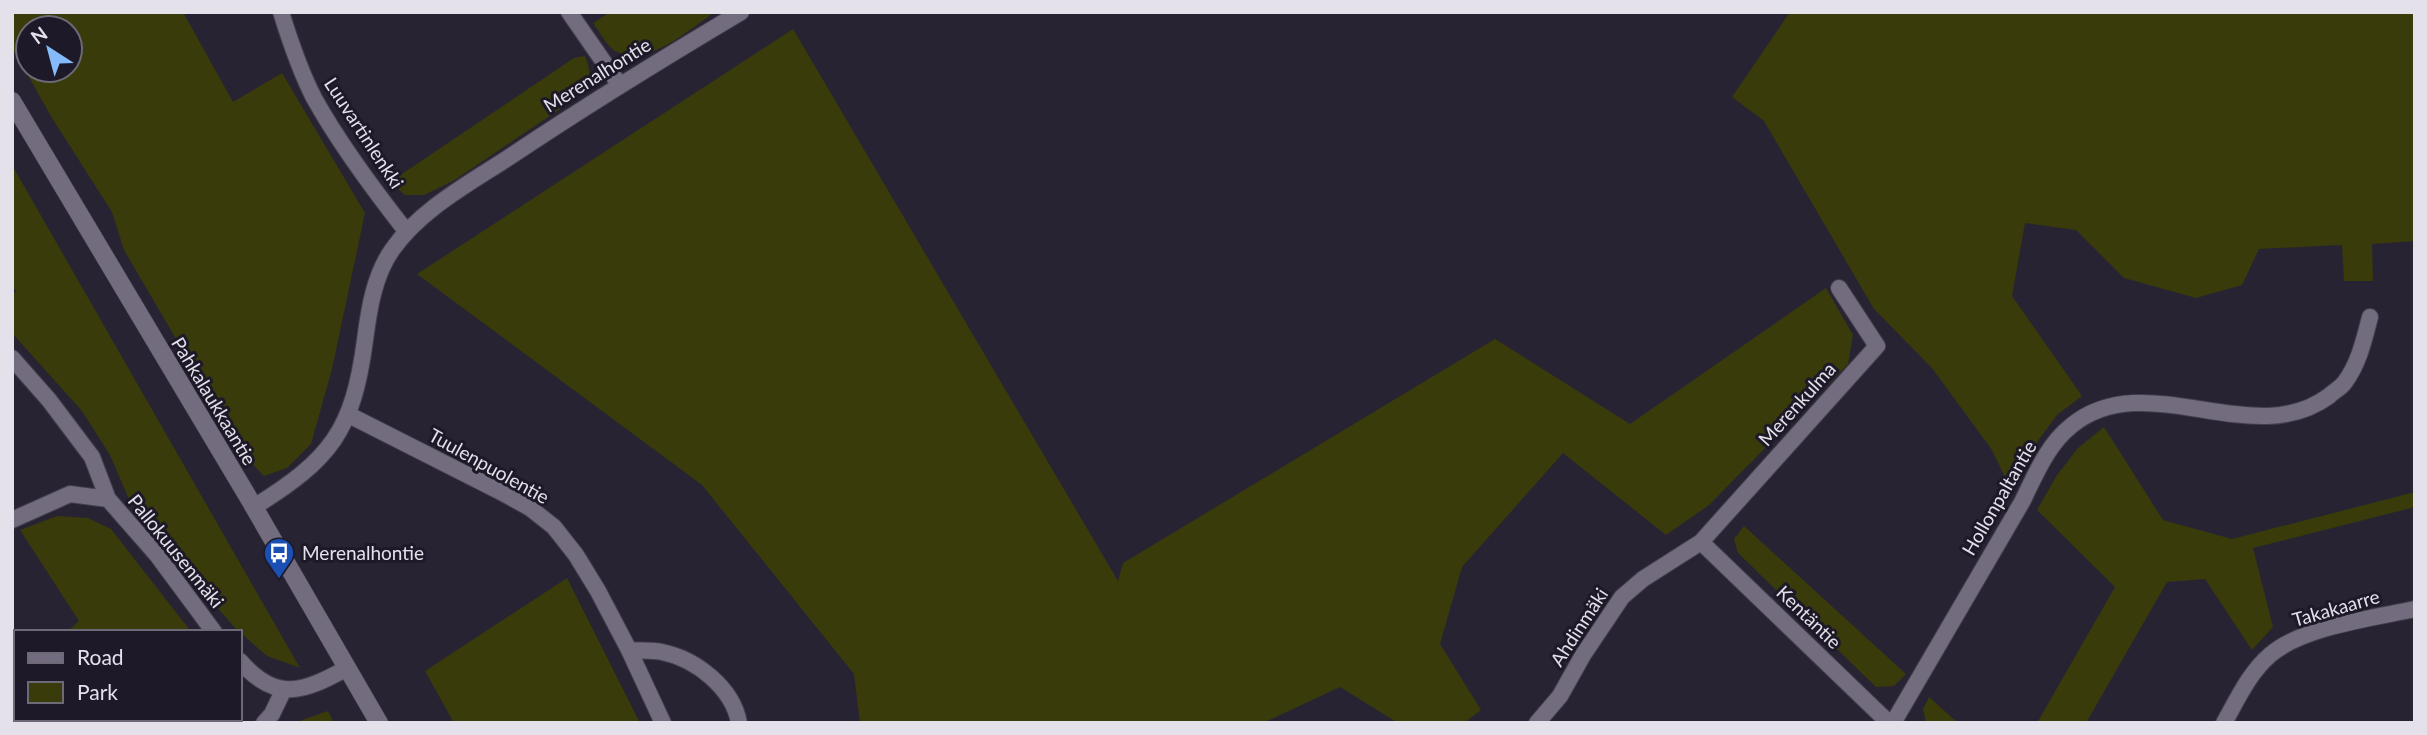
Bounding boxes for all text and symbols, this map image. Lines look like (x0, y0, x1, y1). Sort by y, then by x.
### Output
north arrow (14, 14, 84, 84)
text: N (26, 21, 51, 48)
street label: Merenalhontie (539, 32, 655, 117)
street label: Luuvartinlenkki (320, 73, 409, 193)
street label: Pahkalaukkaantie (167, 333, 262, 469)
street label: Merenkulma (1753, 357, 1840, 450)
street label: Tuulenpuolentie (425, 423, 554, 508)
street label: Hollonpaltantie (1957, 436, 2041, 559)
street label: Pallokuusenmäki (124, 489, 229, 612)
bus stop icon: Merenalhontie (262, 536, 296, 580)
place label: Merenalhontie (302, 541, 424, 564)
street label: Kentäntie (1772, 580, 1846, 653)
street label: Ahdinmäki (1545, 583, 1612, 670)
street label: Takakaarre (2290, 584, 2382, 631)
legend (14, 630, 242, 721)
text: Road (77, 644, 124, 669)
text: Park (77, 679, 118, 704)

